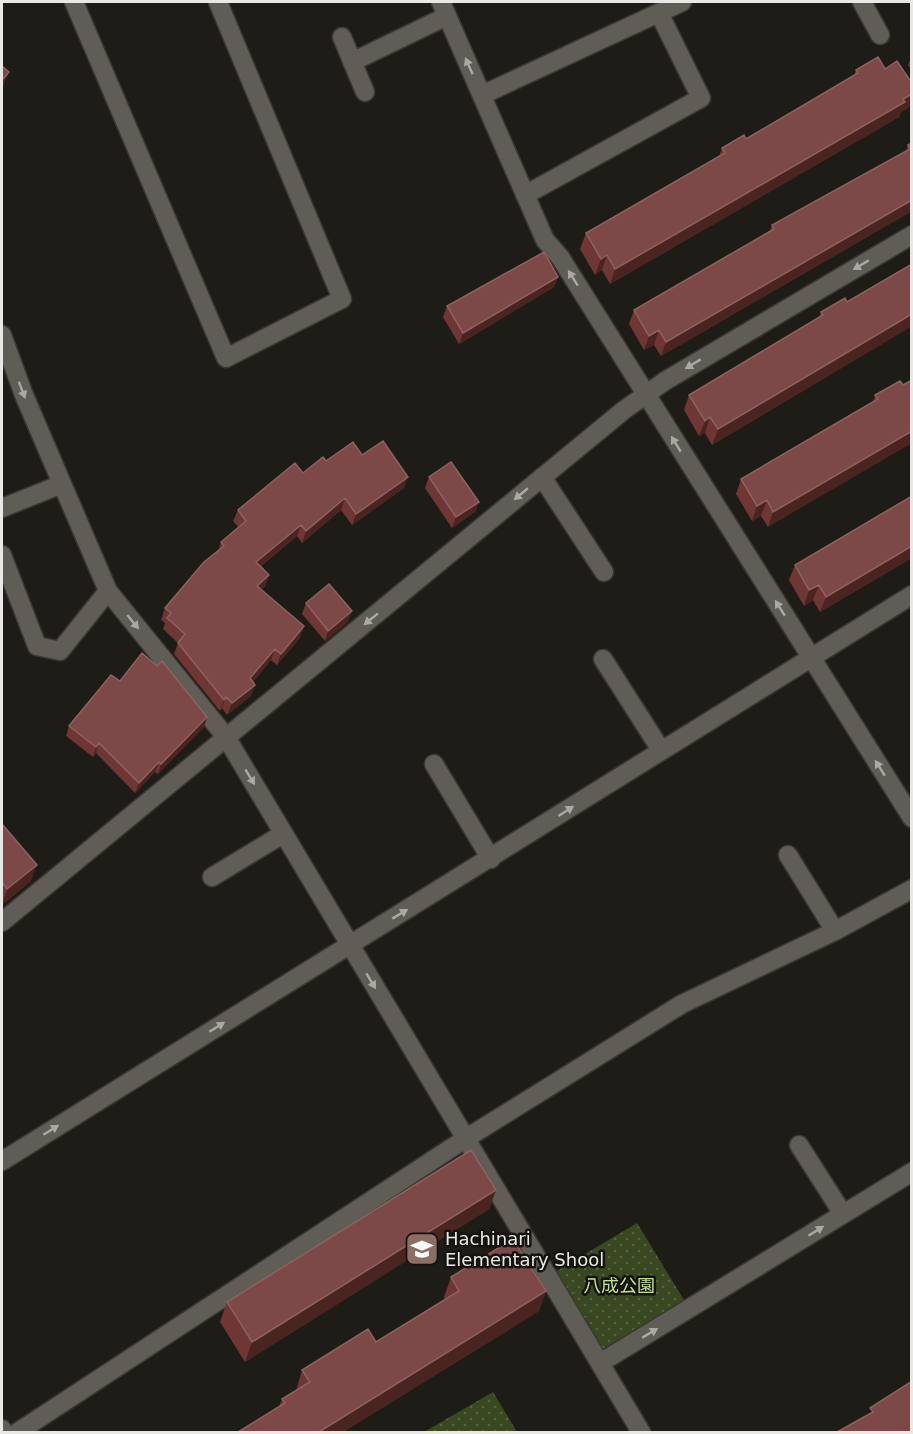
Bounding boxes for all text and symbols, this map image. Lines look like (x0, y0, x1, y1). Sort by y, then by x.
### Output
one-way arrow (464, 57, 473, 75)
one-way arrow (853, 259, 869, 270)
one-way arrow (567, 270, 578, 286)
one-way arrow (685, 359, 701, 370)
one-way arrow (18, 381, 28, 399)
one-way arrow (670, 435, 681, 452)
one-way arrow (514, 487, 529, 500)
one-way arrow (774, 600, 785, 616)
one-way arrow (364, 612, 379, 625)
one-way arrow (127, 614, 139, 629)
one-way arrow (875, 760, 886, 776)
one-way arrow (245, 769, 255, 786)
one-way arrow (558, 806, 574, 817)
one-way arrow (392, 908, 408, 919)
one-way arrow (366, 973, 376, 990)
one-way arrow (209, 1022, 225, 1033)
one-way arrow (43, 1125, 59, 1136)
one-way arrow (808, 1225, 824, 1236)
place label: Hachinari Elementary Shool (445, 1228, 604, 1270)
school or university icon: Hachinari Elementary Shool (404, 1231, 440, 1267)
park label: 八成公園 (583, 1275, 655, 1296)
one-way arrow (642, 1327, 658, 1338)

